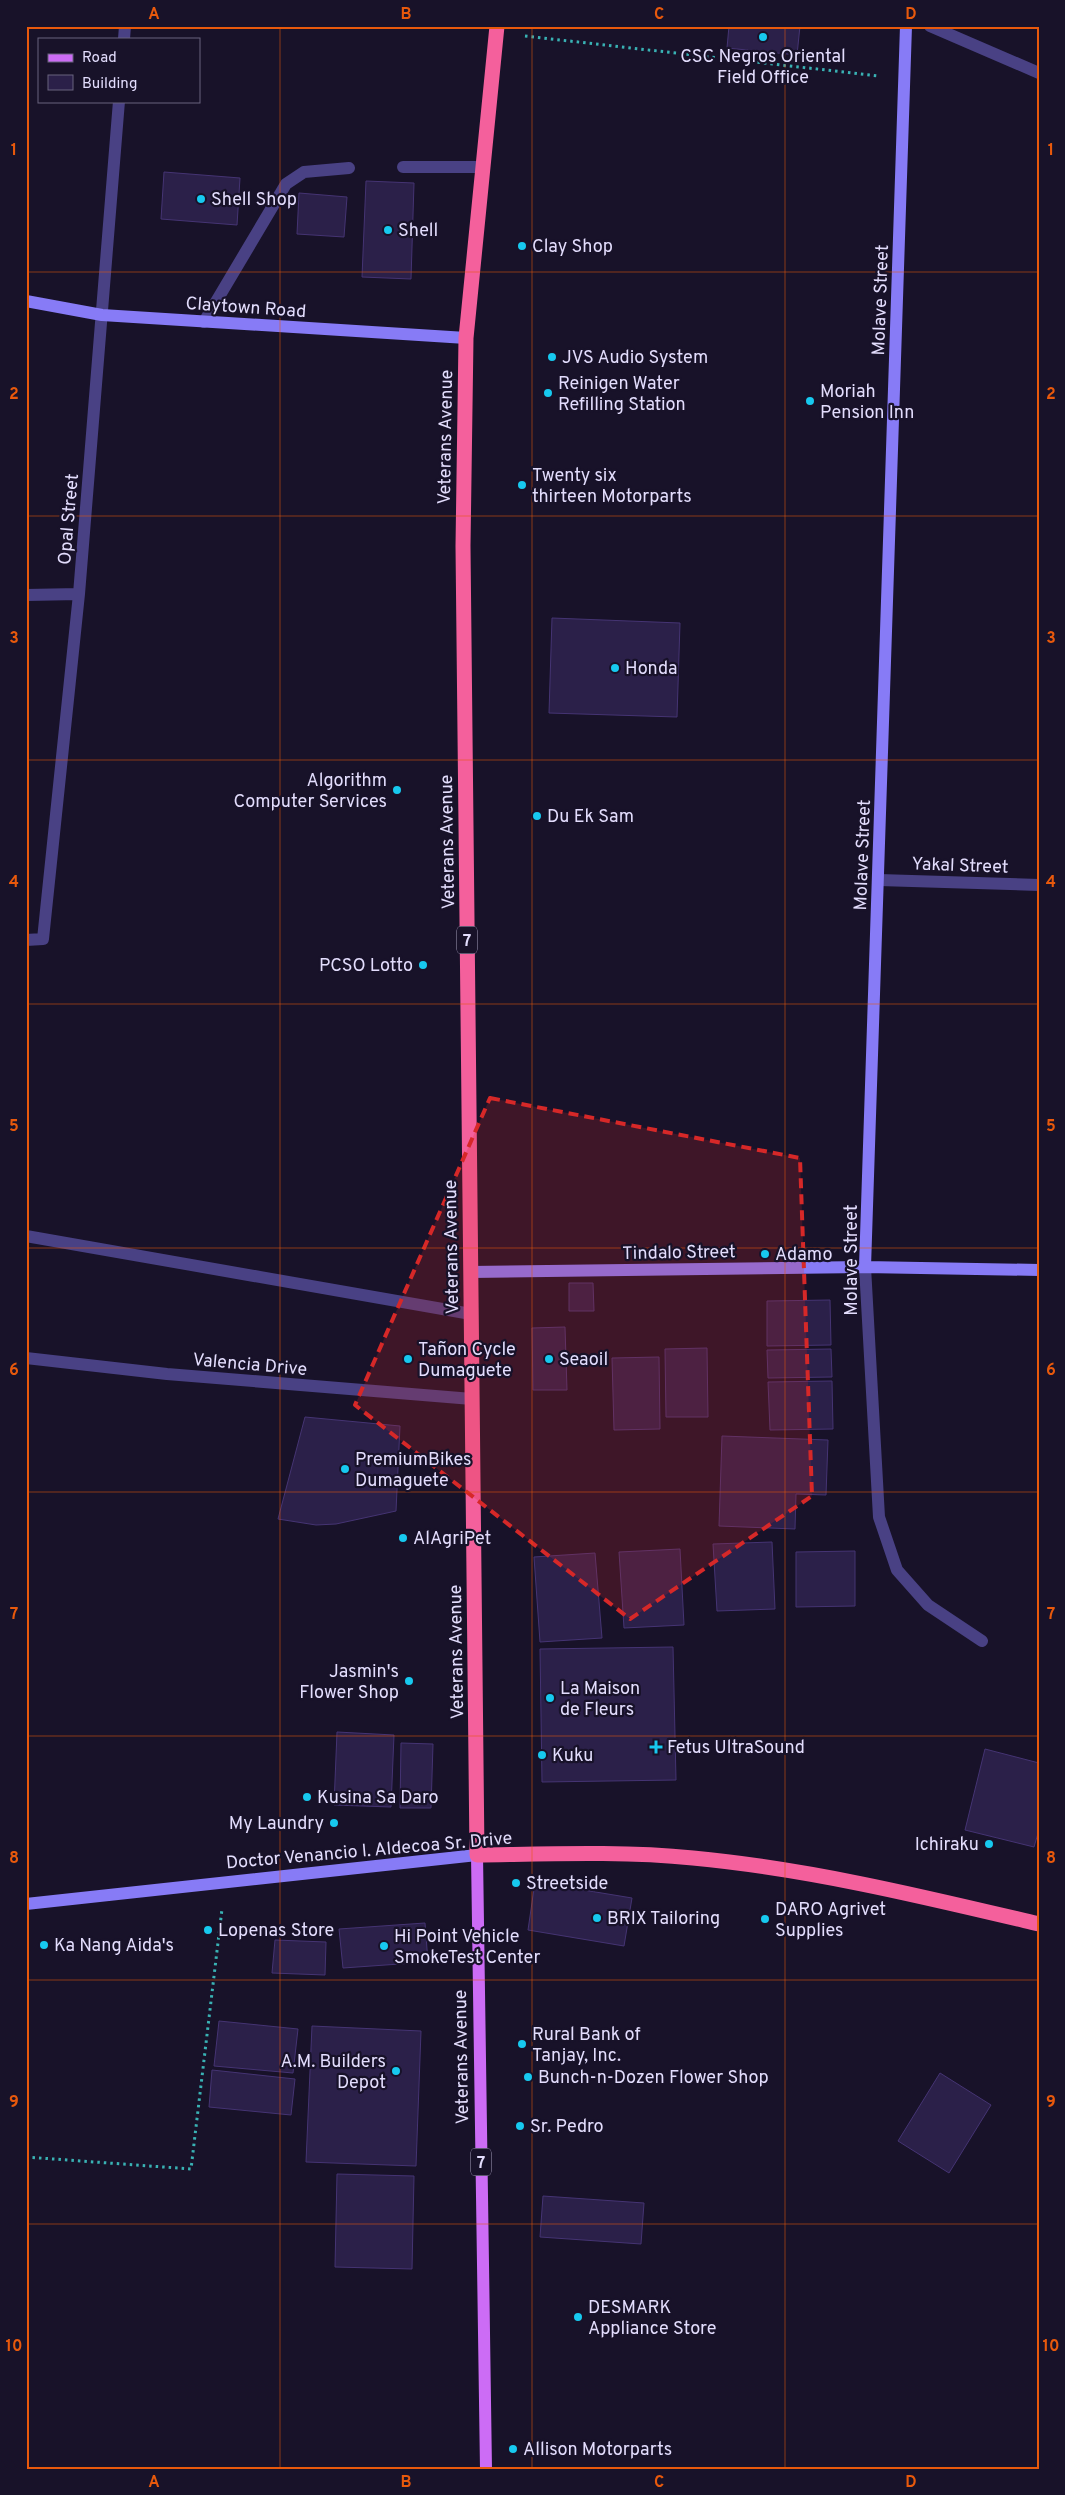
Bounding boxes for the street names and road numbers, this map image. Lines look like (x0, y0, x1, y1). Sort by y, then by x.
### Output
street label: Molave Street (868, 244, 895, 356)
street label: Claytown Road (185, 293, 307, 324)
street label: Veterans Avenue (434, 370, 459, 505)
street label: Opal Street (54, 472, 85, 566)
street label: Veterans Avenue (436, 774, 461, 909)
street label: Molave Street (850, 799, 877, 911)
street label: Yakal Street (911, 853, 1009, 880)
road number: 7 (457, 926, 477, 954)
street label: Veterans Avenue (440, 1179, 465, 1314)
street label: Molave Street (841, 1204, 864, 1316)
street label: Tindalo Street (622, 1241, 736, 1266)
street label: Valencia Drive (192, 1349, 308, 1382)
street label: Veterans Avenue (445, 1584, 470, 1719)
street label: Doctor Venancio I. Aldecoa Sr. Drive (225, 1828, 513, 1875)
street label: Veterans Avenue (450, 1989, 475, 2124)
road number: 7 (471, 2148, 491, 2176)

